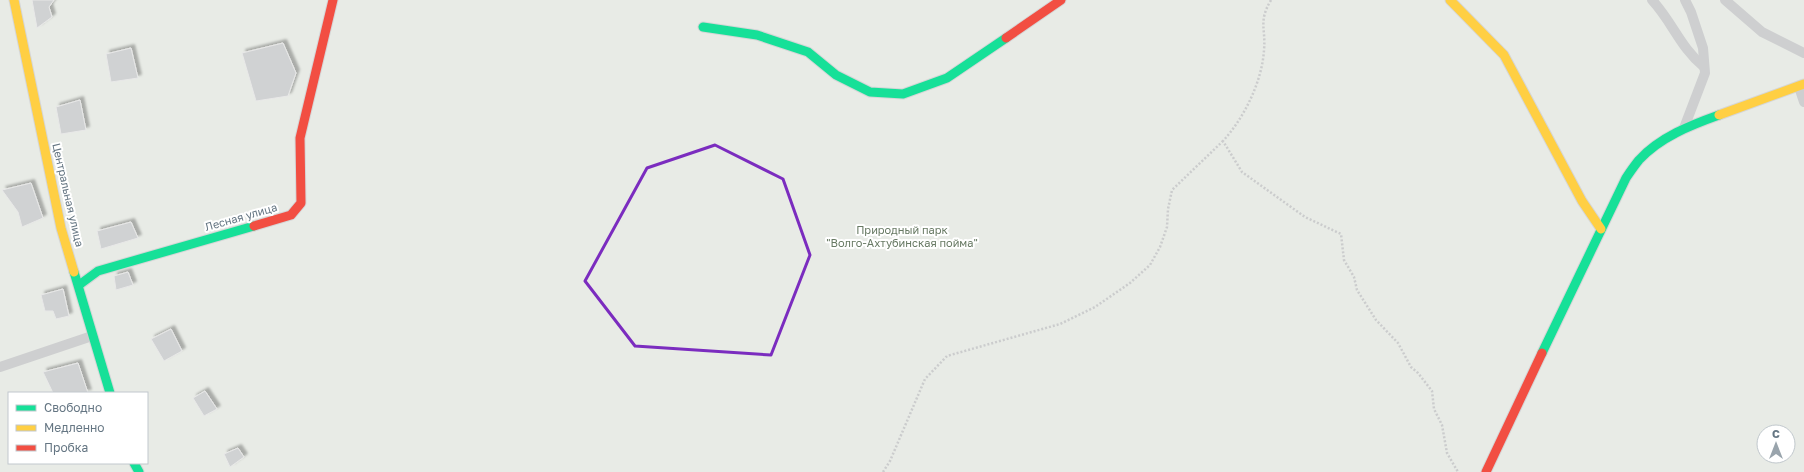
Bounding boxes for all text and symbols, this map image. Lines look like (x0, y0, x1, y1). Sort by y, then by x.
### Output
street label: Центральная улица (50, 142, 87, 248)
street label: Лесная улица (203, 200, 278, 233)
park label: Природный парк "Волго-Ахтубинская пойма" (826, 223, 978, 249)
legend (8, 392, 148, 464)
text: Свободно (44, 400, 102, 415)
text: Медленно (44, 420, 104, 435)
north arrow (1756, 424, 1796, 464)
text: С (1772, 427, 1780, 440)
text: Пробка (44, 440, 88, 455)

